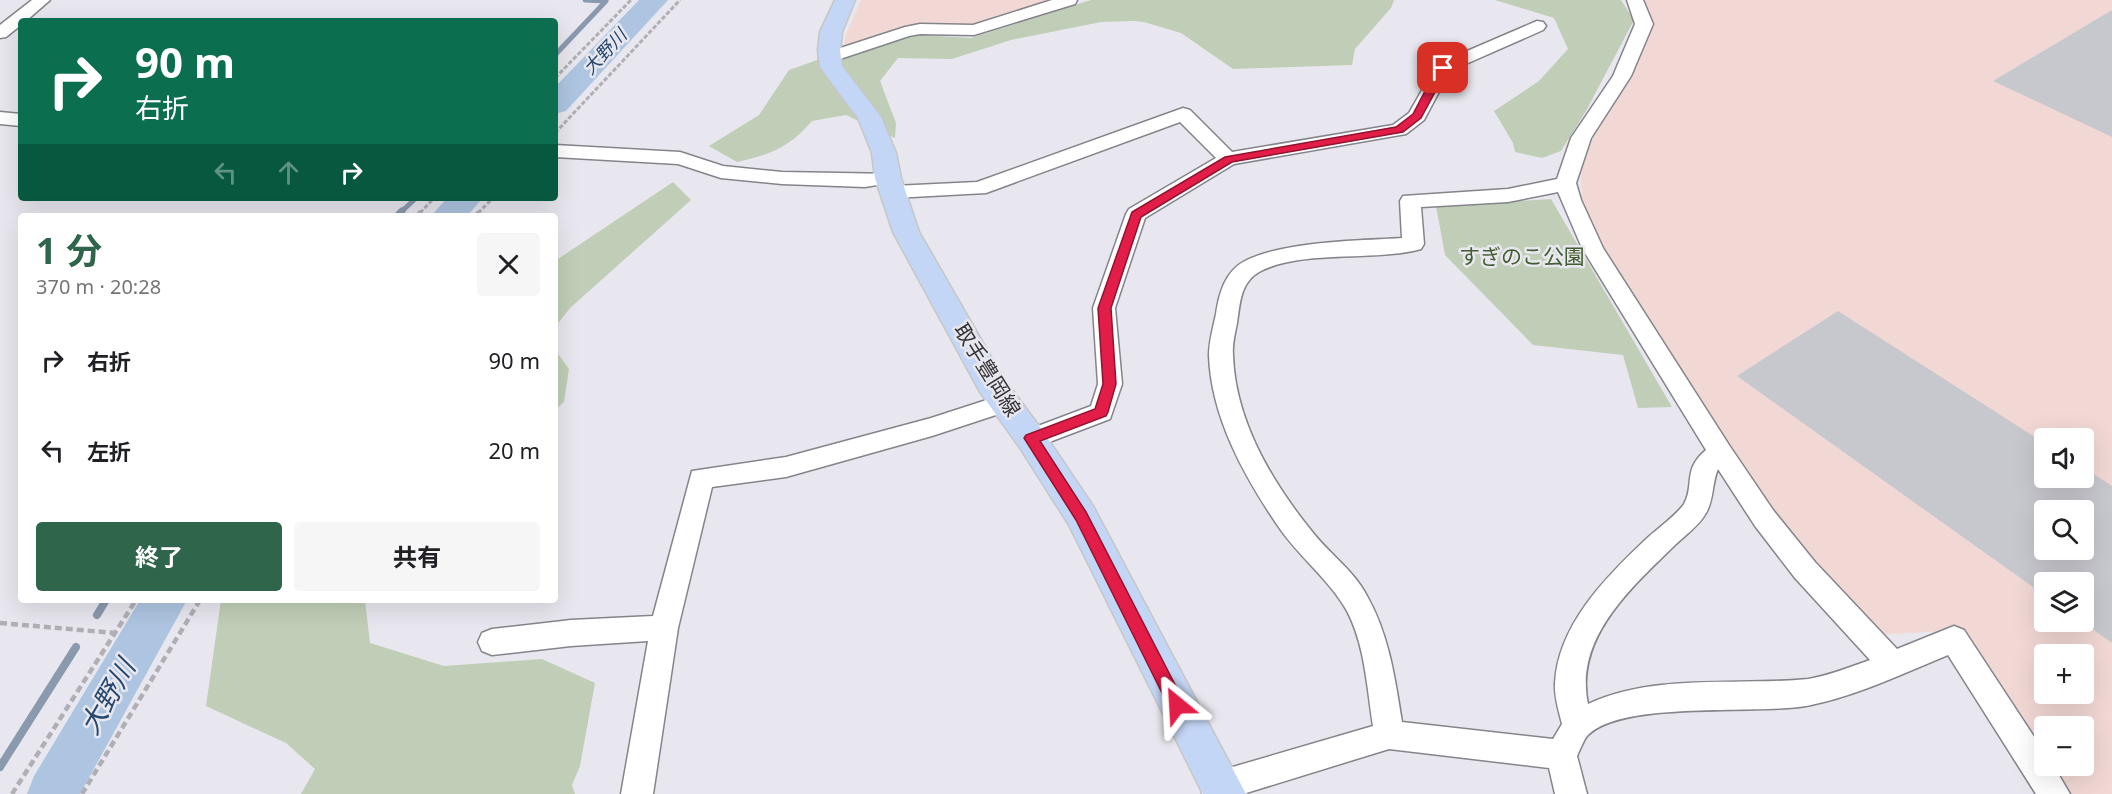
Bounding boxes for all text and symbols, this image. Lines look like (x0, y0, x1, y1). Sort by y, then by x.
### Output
water label: 大野川 (577, 22, 633, 79)
text: 90 m (135, 33, 235, 90)
icon: right (36, 42, 114, 120)
pin (1417, 42, 1468, 93)
icon: arrive (1426, 51, 1459, 84)
text: 右折 (135, 89, 189, 126)
icon: left (209, 156, 242, 189)
icon: ahead (272, 156, 305, 189)
icon: right (335, 156, 368, 189)
text: 1 分 (36, 226, 102, 275)
button: close (477, 233, 540, 296)
park label: すぎのこ公園 (1459, 242, 1585, 270)
text: 370 m · 20:28 (36, 273, 161, 300)
street label: 取手豊岡線 (948, 318, 1028, 421)
icon: right (36, 344, 69, 377)
text: 90 m (489, 345, 540, 375)
text: 右折 (87, 346, 131, 376)
map controls (2034, 428, 2094, 776)
button: sound (2034, 428, 2094, 488)
icon: left (36, 434, 69, 467)
text: 20 m (489, 435, 540, 465)
text: 左折 (87, 436, 131, 466)
button: search (2034, 500, 2094, 560)
button: 終了 (36, 522, 282, 591)
button: 共有 (294, 522, 540, 591)
button: layers (2034, 572, 2094, 632)
button: + (2034, 644, 2094, 704)
water label: 大野川 (70, 649, 144, 741)
position arrow (1145, 673, 1209, 737)
button: − (2034, 716, 2094, 776)

